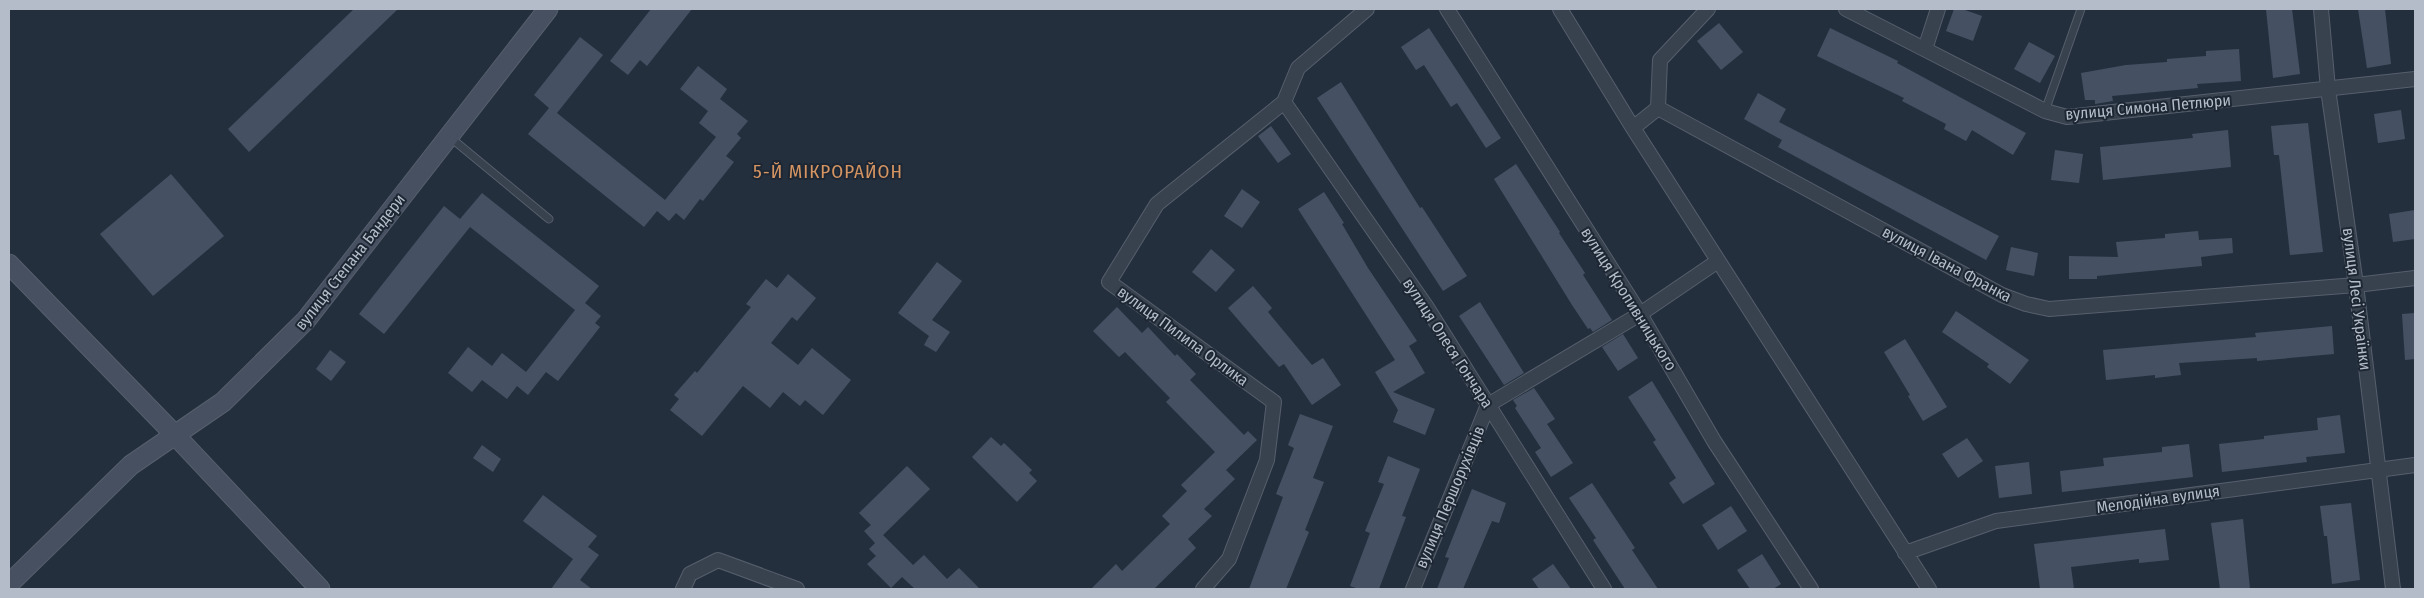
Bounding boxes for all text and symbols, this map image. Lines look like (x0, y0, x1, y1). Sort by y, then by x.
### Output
street label: вулиця Симона Петлюри (2064, 90, 2232, 124)
district label: 5-Й МІКРОРАЙОН (753, 160, 903, 183)
street label: вулиця Степана Бандери (291, 190, 409, 334)
street label: вулиця Івана Франка (1879, 222, 2015, 306)
street label: вулиця Кропивницького (1577, 224, 1681, 374)
street label: вулиця Лесі Українки (2339, 227, 2375, 371)
street label: вулиця Олеся Гончара (1399, 275, 1497, 412)
street label: вулиця Пилипа Орлика (1114, 282, 1252, 390)
street label: вулиця Першорухівців (1411, 423, 1489, 571)
street label: Мелодійна вулиця (2095, 481, 2221, 517)

